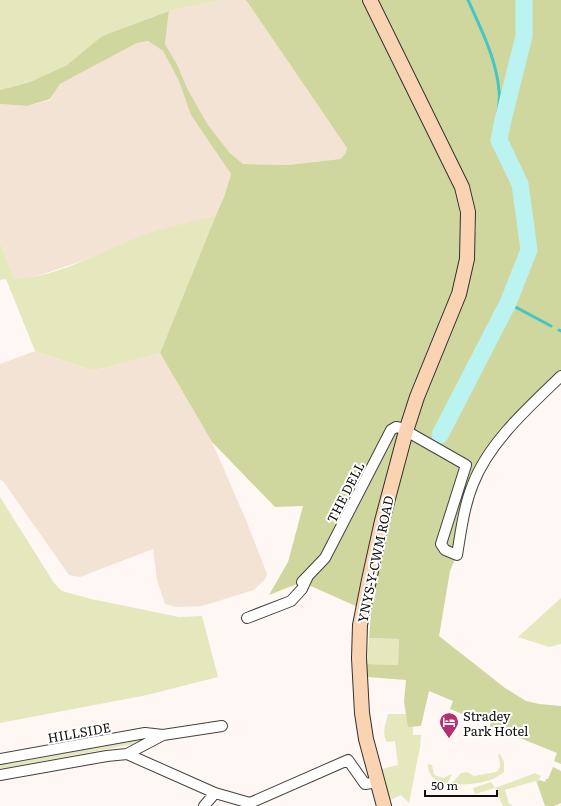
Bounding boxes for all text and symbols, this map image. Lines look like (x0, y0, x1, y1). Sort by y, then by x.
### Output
street label: THE DELL (322, 458, 368, 526)
street label: YNYS-Y-CWM ROAD (352, 494, 398, 624)
place label: Stradey Park Hotel (463, 706, 529, 740)
hotel icon: Stradey Park Hotel (438, 711, 460, 739)
street label: HILLSIDE (46, 717, 112, 747)
scale bar (425, 772, 497, 798)
text: 50 m (431, 776, 458, 794)

